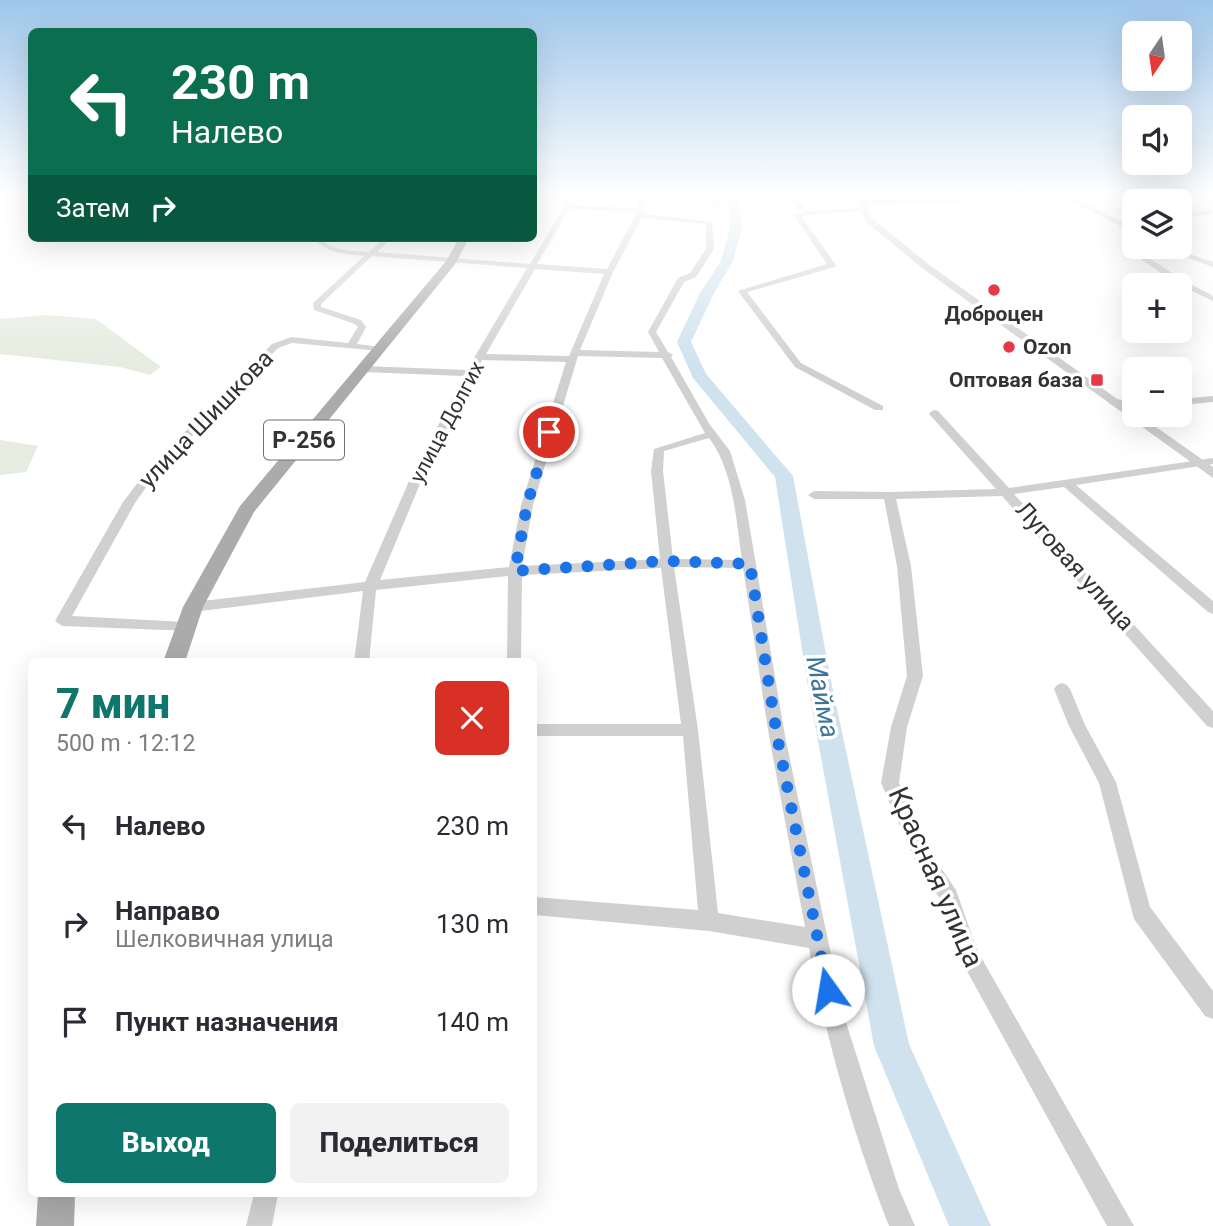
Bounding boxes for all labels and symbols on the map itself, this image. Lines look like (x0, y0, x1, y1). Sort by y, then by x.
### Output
north arrow (1122, 21, 1192, 91)
marker: Доброцен (986, 282, 1002, 298)
place label: Доброцен (945, 302, 1043, 326)
place label: Ozon (1023, 335, 1072, 359)
marker: Ozon (1001, 339, 1017, 355)
street label: улица Шишкова (133, 344, 279, 494)
street label: улица Долгих (405, 357, 489, 487)
place label: Оптовая база (949, 368, 1083, 392)
marker: Оптовая база (1089, 372, 1105, 388)
pin (519, 402, 579, 462)
road number: Р-256 (264, 420, 344, 460)
street label: Луговая улица (1010, 496, 1140, 636)
water label: Майма (800, 654, 846, 740)
street label: Красная улица (882, 782, 990, 972)
position arrow (791, 953, 865, 1027)

